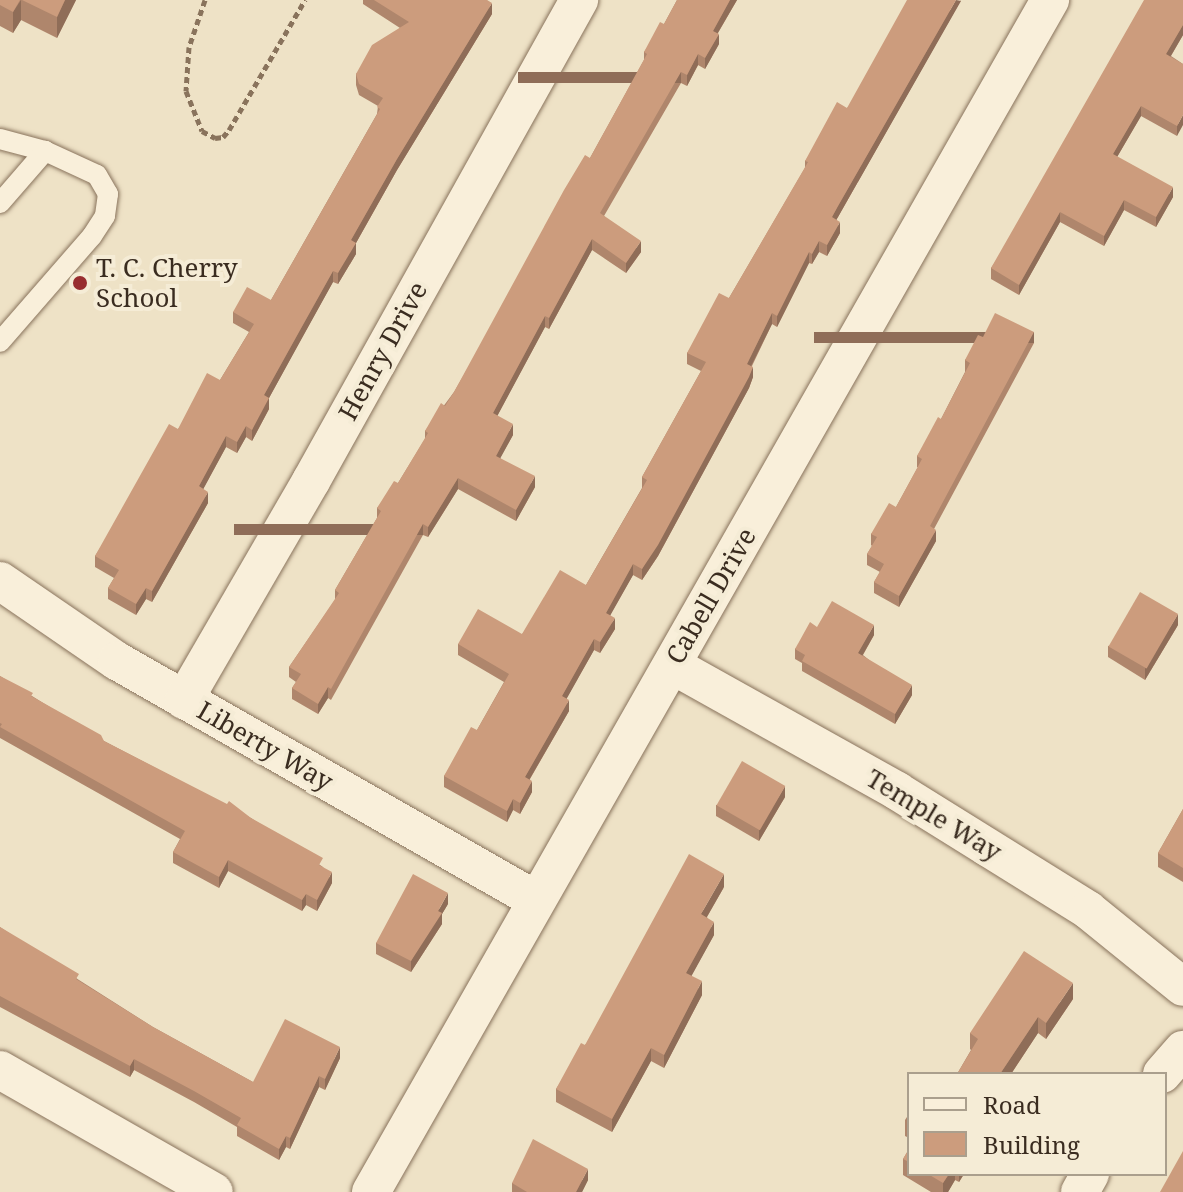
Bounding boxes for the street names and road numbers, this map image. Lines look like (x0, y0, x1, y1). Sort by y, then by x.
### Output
street label: Henry Drive (332, 276, 434, 426)
street label: Cabell Drive (660, 522, 762, 670)
street label: Liberty Way (192, 695, 338, 797)
street label: Temple Way (861, 762, 1007, 868)

